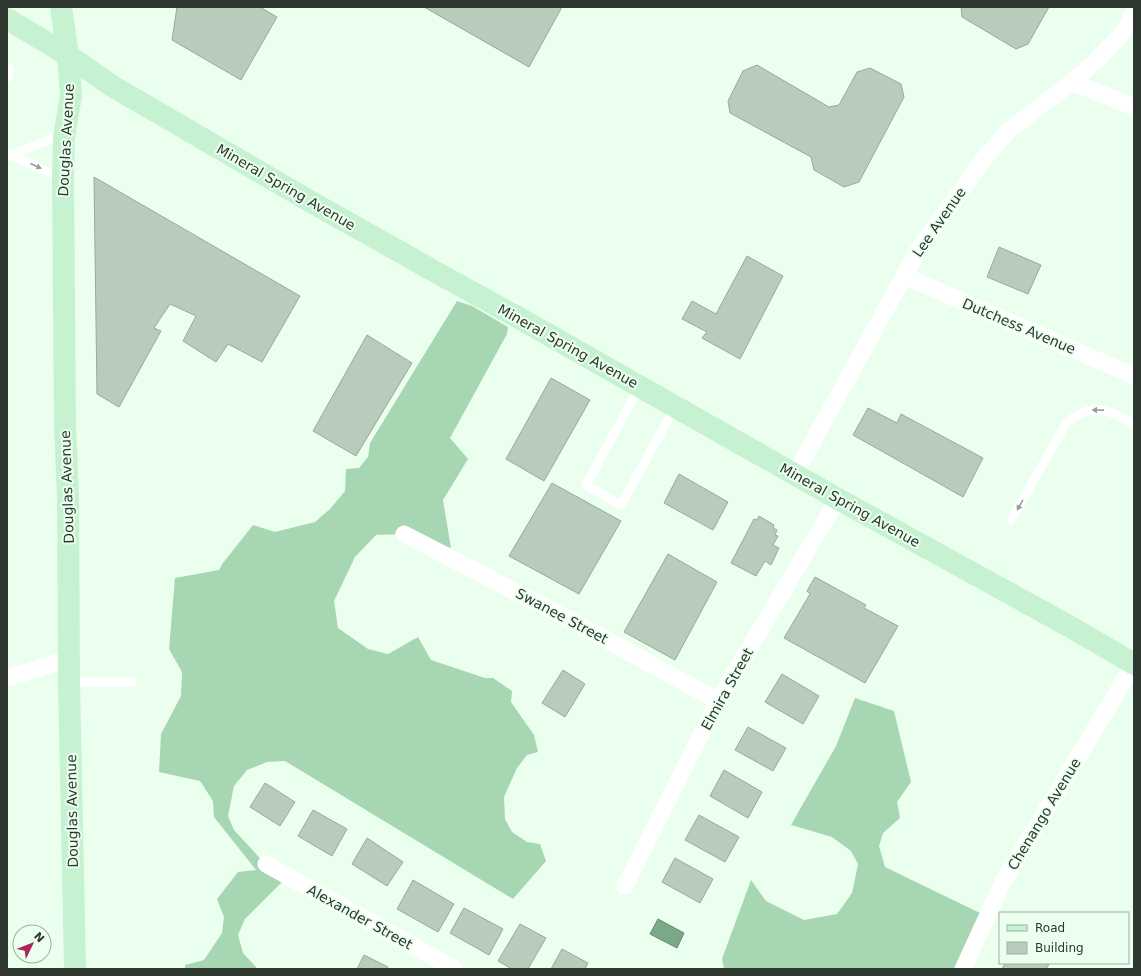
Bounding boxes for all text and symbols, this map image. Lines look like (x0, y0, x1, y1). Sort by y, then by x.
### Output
street label: Douglas Avenue (55, 83, 77, 197)
street label: Mineral Spring Avenue (214, 141, 358, 233)
one-way arrow (31, 164, 43, 170)
street label: Lee Avenue (909, 184, 969, 260)
street label: Dutchess Avenue (960, 295, 1078, 357)
street label: Mineral Spring Avenue (495, 301, 641, 391)
one-way arrow (1092, 407, 1105, 413)
street label: Douglas Avenue (57, 430, 77, 544)
street label: Mineral Spring Avenue (777, 460, 923, 550)
one-way arrow (1016, 499, 1023, 511)
street label: Swanee Street (513, 585, 611, 647)
street label: Elmira Street (698, 645, 756, 733)
street label: Douglas Avenue (63, 754, 81, 868)
street label: Chenango Avenue (1004, 755, 1084, 873)
street label: Alexander Street (305, 881, 416, 953)
legend (999, 912, 1129, 964)
text: Road (1035, 921, 1065, 935)
north arrow (12, 924, 52, 964)
text: N (31, 930, 47, 945)
text: Building (1035, 941, 1084, 955)

